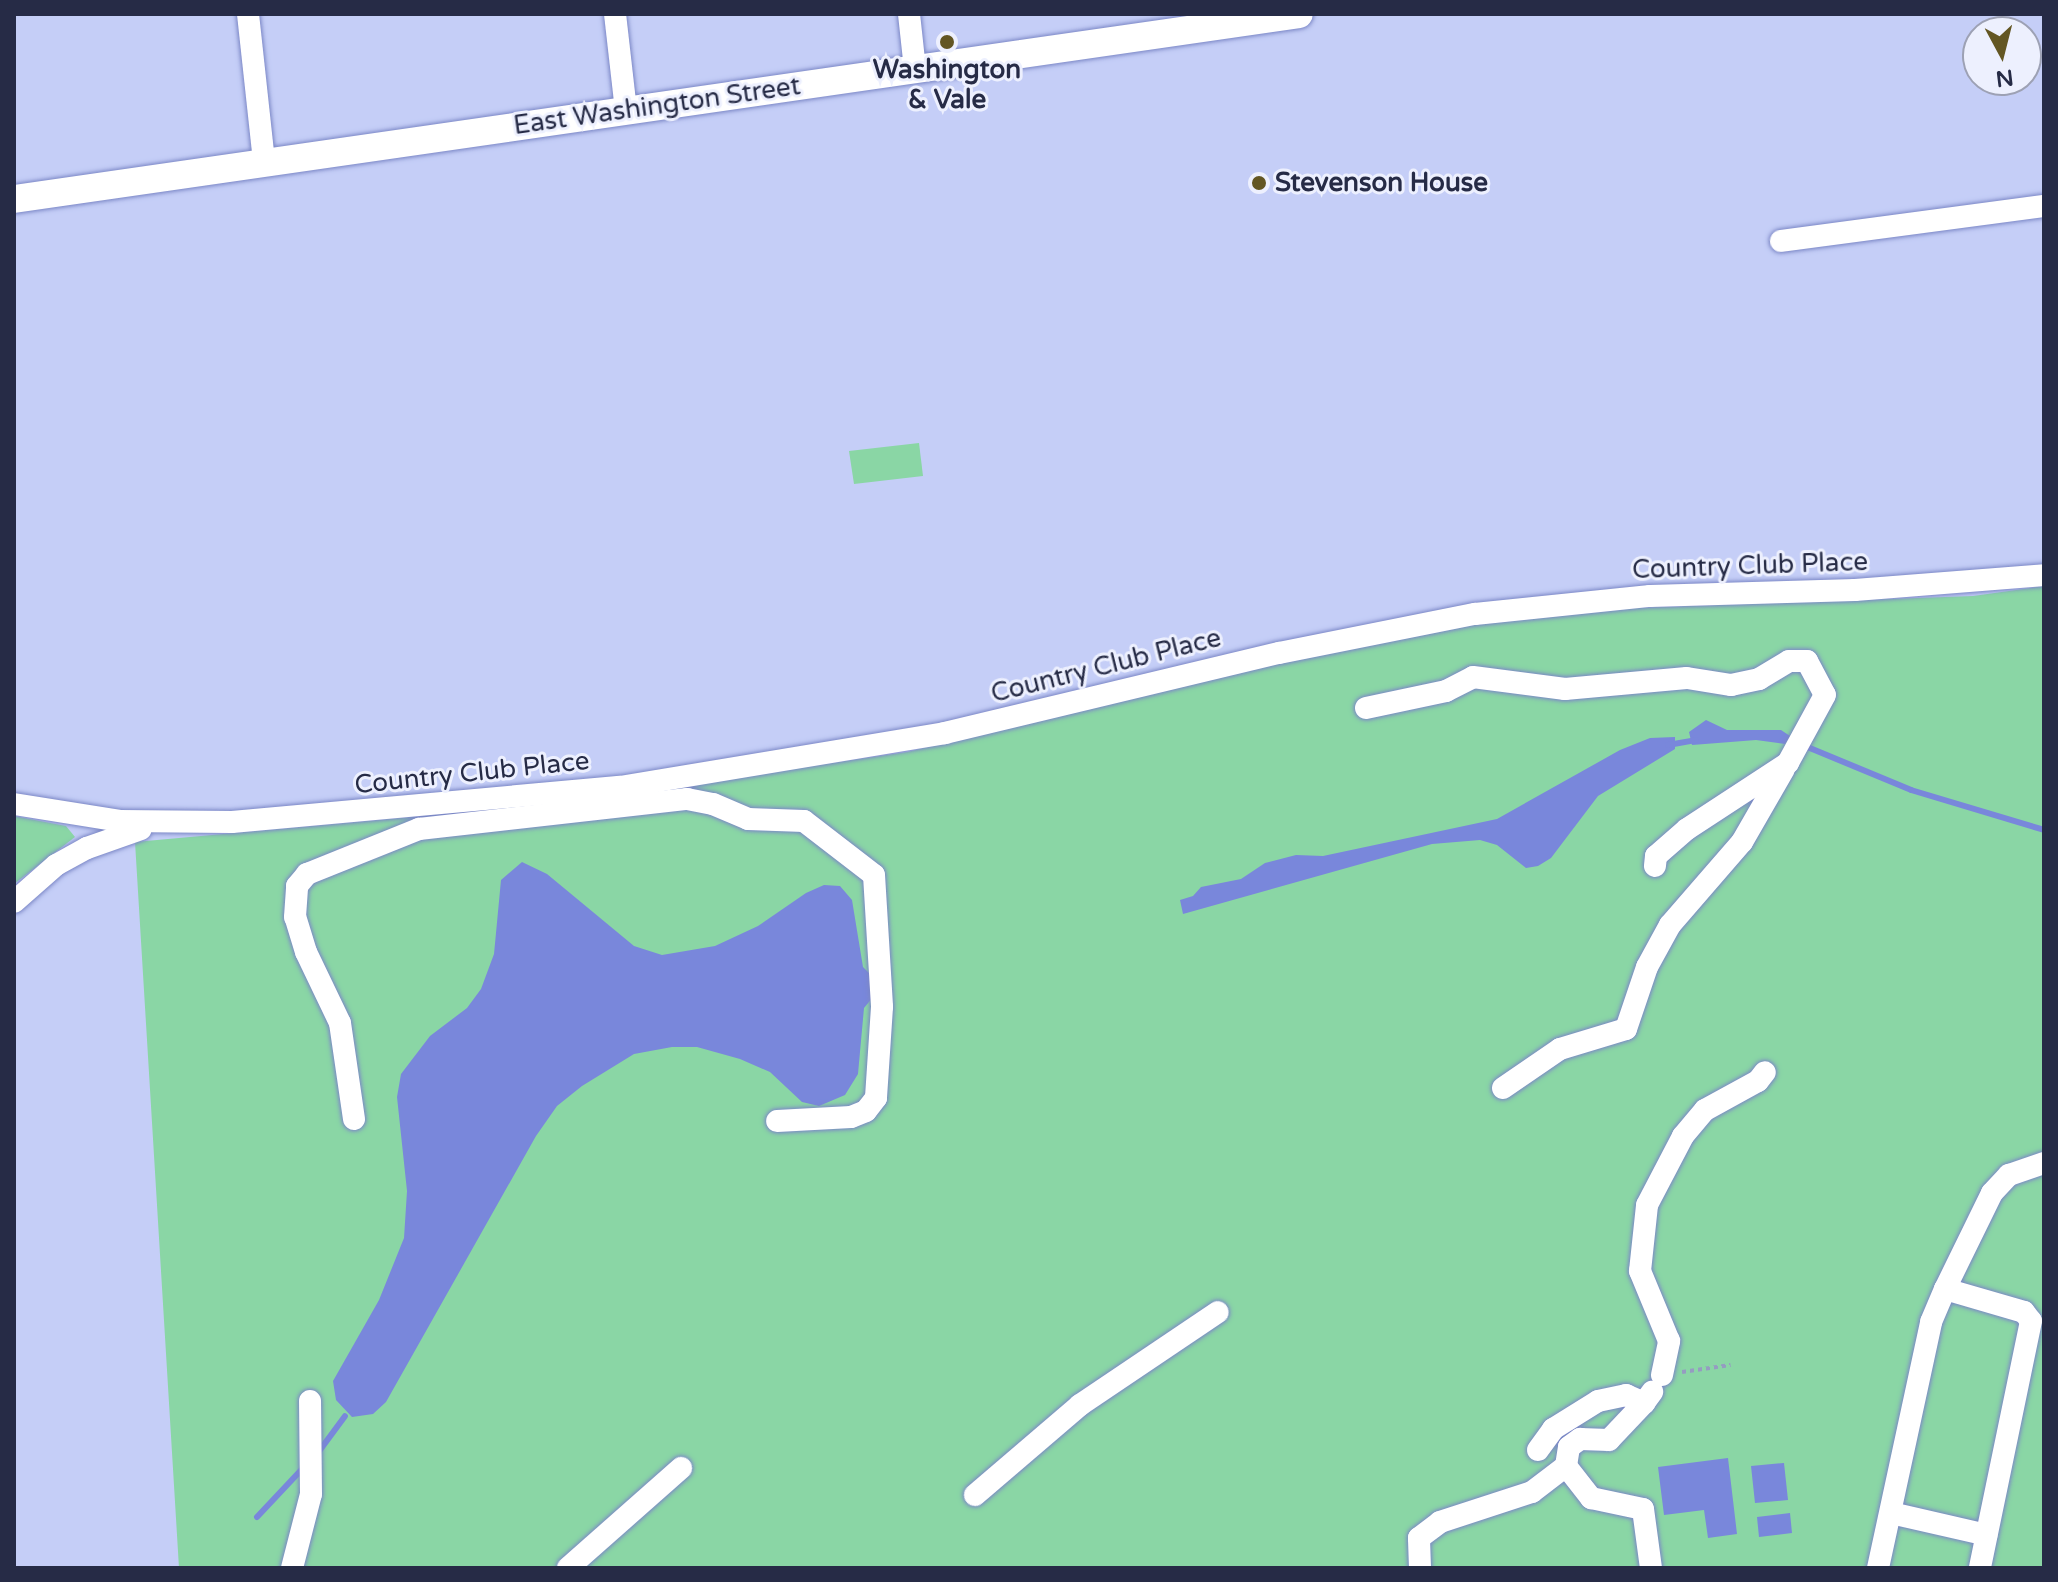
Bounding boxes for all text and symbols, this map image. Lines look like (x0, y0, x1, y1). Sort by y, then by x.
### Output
north arrow (1962, 16, 2042, 96)
marker: Washington & Vale (938, 33, 956, 51)
place label: Washington & Vale (873, 54, 1021, 116)
text: N (1994, 64, 2015, 92)
street label: East Washington Street (512, 70, 802, 142)
place label: Stevenson House (1275, 167, 1488, 199)
marker: Stevenson House (1250, 174, 1268, 192)
street label: Country Club Place (1632, 546, 1868, 586)
street label: Country Club Place (988, 622, 1224, 710)
street label: Country Club Place (353, 745, 591, 801)

